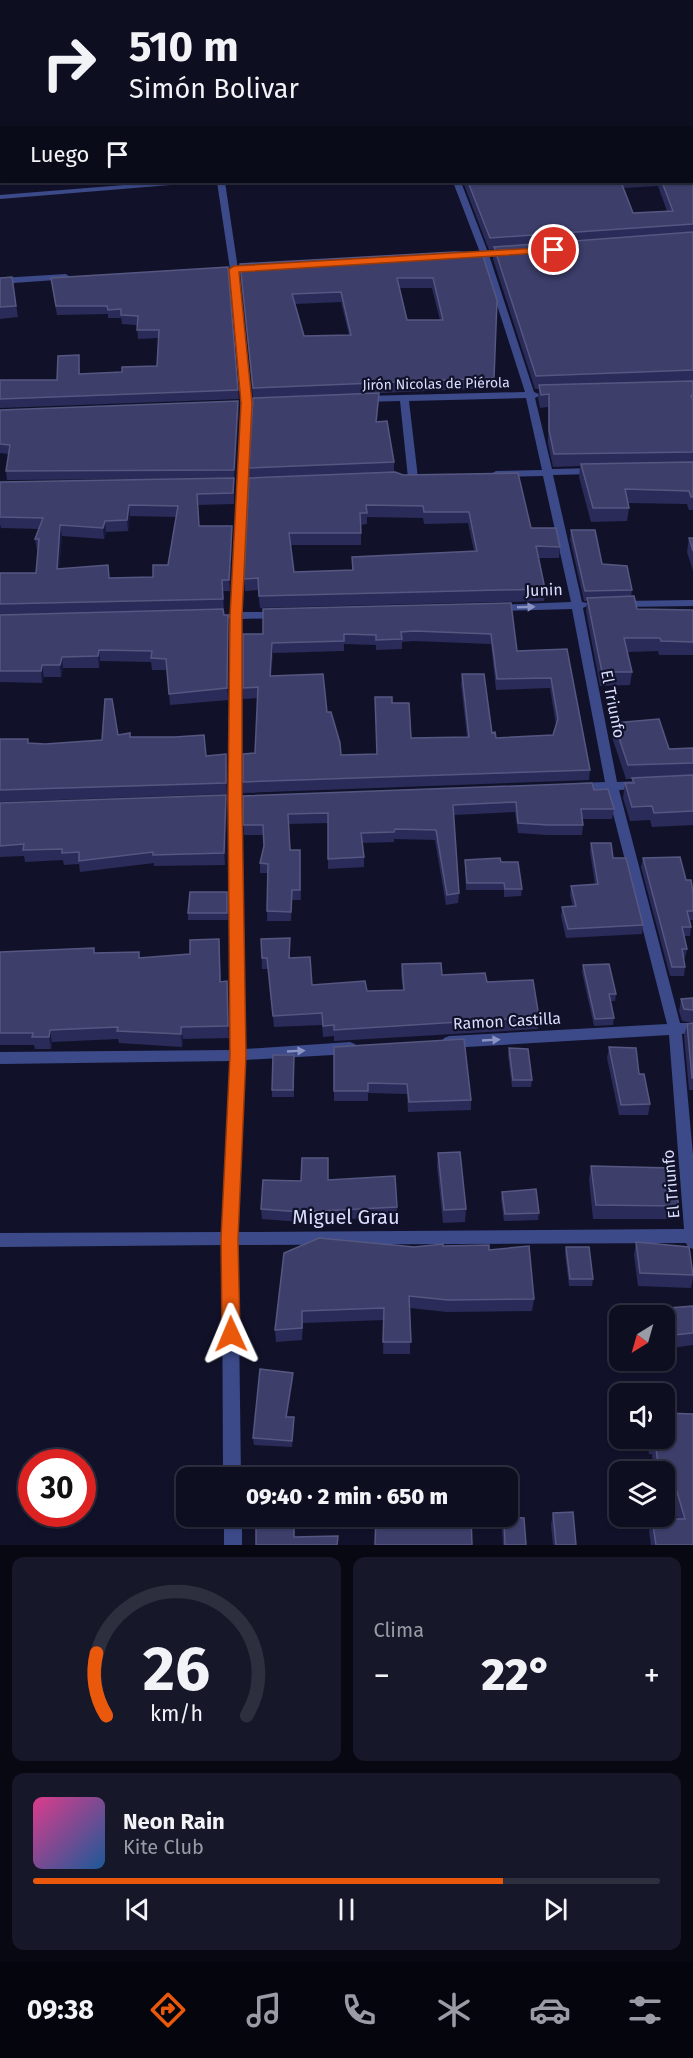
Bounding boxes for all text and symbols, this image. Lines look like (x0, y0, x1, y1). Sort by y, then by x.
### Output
text: 510 m (129, 22, 239, 72)
icon: right (30, 24, 108, 102)
text: Simón Bolivar (129, 73, 299, 105)
icon: arrive (101, 138, 134, 171)
text: Luego (30, 141, 89, 168)
pin (528, 224, 579, 275)
icon: arrive (537, 233, 570, 266)
street label: Jirón Nicolas de Piérola (362, 374, 510, 394)
street label: Junin (525, 580, 563, 600)
one-way arrow (516, 602, 535, 611)
street label: El Triunfo (597, 668, 629, 740)
street label: Ramon Castilla (453, 1009, 561, 1033)
one-way arrow (481, 1035, 500, 1044)
one-way arrow (287, 1047, 306, 1056)
street label: El Triunfo (659, 1149, 683, 1219)
street label: Miguel Grau (292, 1205, 400, 1229)
position arrow (199, 1302, 263, 1366)
north arrow (609, 1305, 675, 1371)
map controls (609, 1305, 675, 1527)
button: sound (609, 1383, 675, 1449)
speed limit sign: 30 (18, 1449, 96, 1527)
button: layers (609, 1461, 675, 1527)
text: 09:40 · 2 min · 650 m (246, 1483, 448, 1510)
text: Clima (374, 1618, 424, 1642)
text: 26 (143, 1632, 210, 1707)
text: 22° (482, 1648, 552, 1702)
text: − (374, 1656, 390, 1696)
text: + (644, 1656, 660, 1696)
text: km/h (150, 1701, 203, 1727)
text: Neon Rain (123, 1808, 225, 1835)
text: Kite Club (123, 1835, 204, 1859)
icon: previous (121, 1893, 154, 1926)
icon: pause (330, 1893, 363, 1926)
icon: next (539, 1893, 572, 1926)
icon: directions (147, 1989, 189, 2031)
icon: music (243, 1989, 285, 2031)
icon: phone (338, 1989, 380, 2031)
icon: climate (433, 1989, 475, 2031)
icon: car (529, 1989, 571, 2031)
icon: filters (624, 1989, 666, 2031)
text: 09:38 (27, 1994, 94, 2026)

